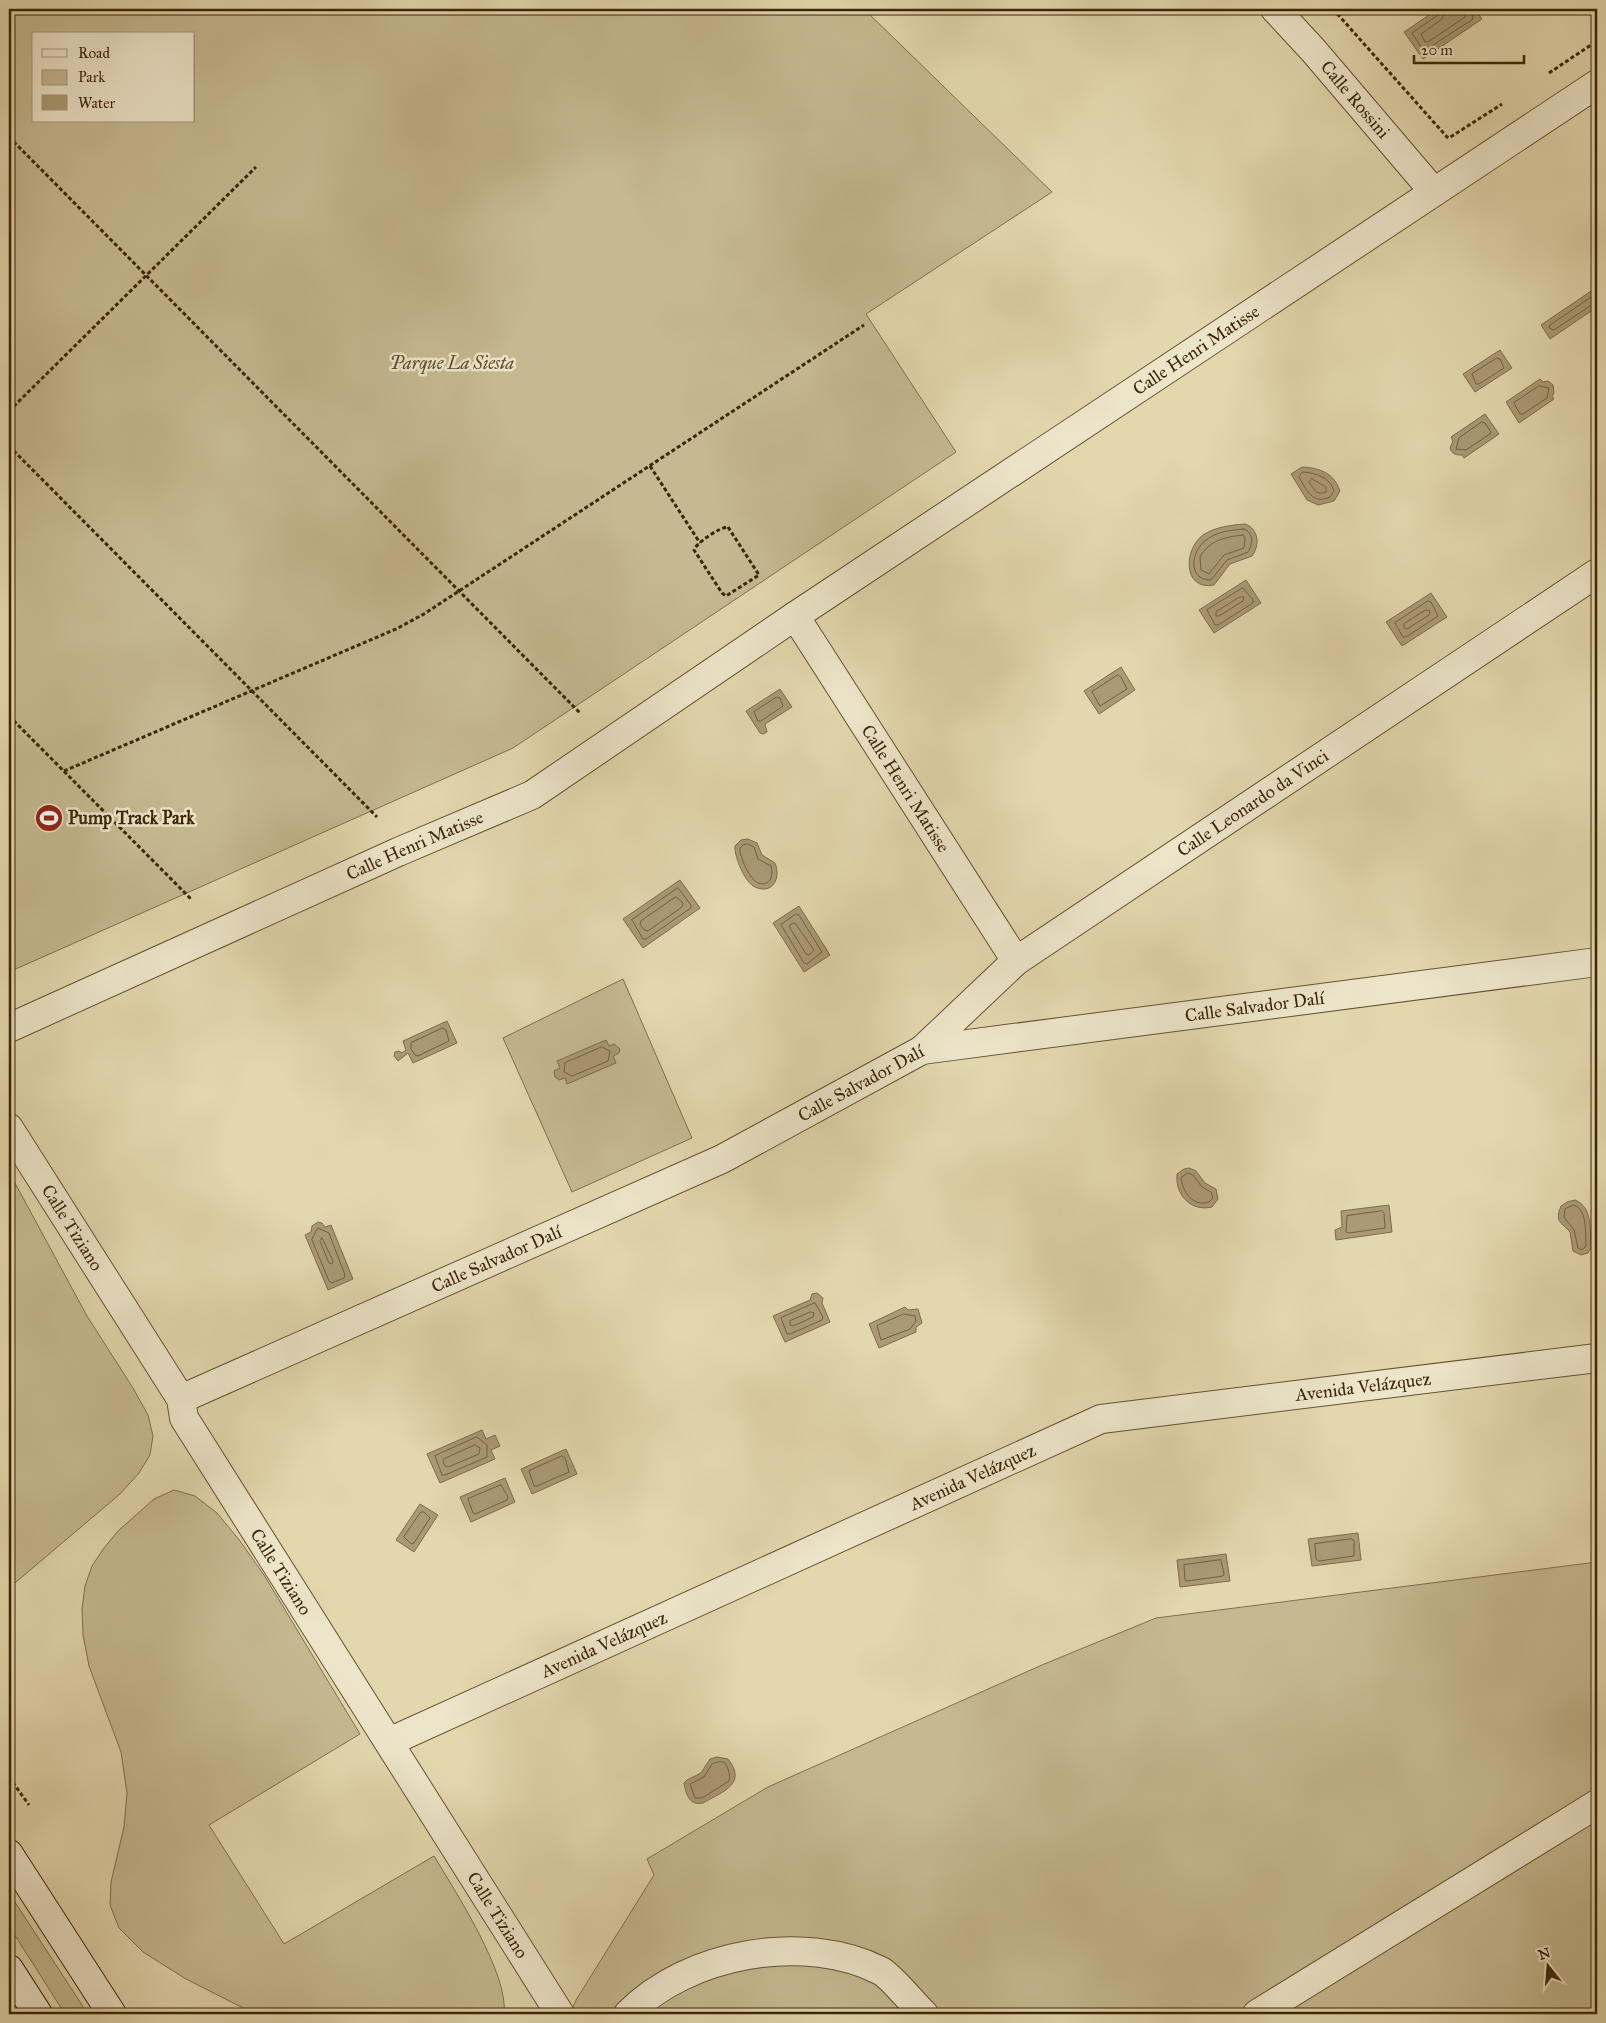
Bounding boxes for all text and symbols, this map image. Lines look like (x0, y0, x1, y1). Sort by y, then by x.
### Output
legend (32, 32, 195, 122)
scale bar (1414, 32, 1524, 64)
text: 20 m (1421, 41, 1453, 59)
text: Road (78, 44, 110, 62)
street label: Calle Rossini (1316, 56, 1395, 143)
text: Park (78, 68, 105, 86)
text: Water (78, 94, 115, 112)
street label: Calle Henri Matisse (1129, 300, 1264, 400)
park label: Parque La Siesta (390, 352, 515, 374)
street label: Calle Henri Matisse (857, 721, 955, 857)
street label: Calle Leonardo da Vinci (1173, 745, 1333, 861)
sports icon: Pump Track Park (34, 803, 64, 833)
street label: Calle Henri Matisse (343, 806, 487, 885)
place label: Pump Track Park (68, 807, 195, 830)
street label: Calle Salvador Dalí (1184, 987, 1327, 1027)
street label: Calle Salvador Dalí (794, 1040, 929, 1127)
street label: Calle Tiziano (37, 1180, 108, 1275)
street label: Calle Salvador Dalí (428, 1220, 566, 1298)
street label: Avenida Velázquez (1293, 1368, 1432, 1406)
street label: Avenida Velázquez (905, 1439, 1039, 1516)
street label: Calle Tiziano (246, 1524, 316, 1619)
street label: Avenida Velázquez (536, 1606, 670, 1683)
street label: Calle Tiziano (462, 1868, 533, 1962)
north arrow (1524, 1940, 1574, 1990)
text: N (1536, 1944, 1553, 1964)

